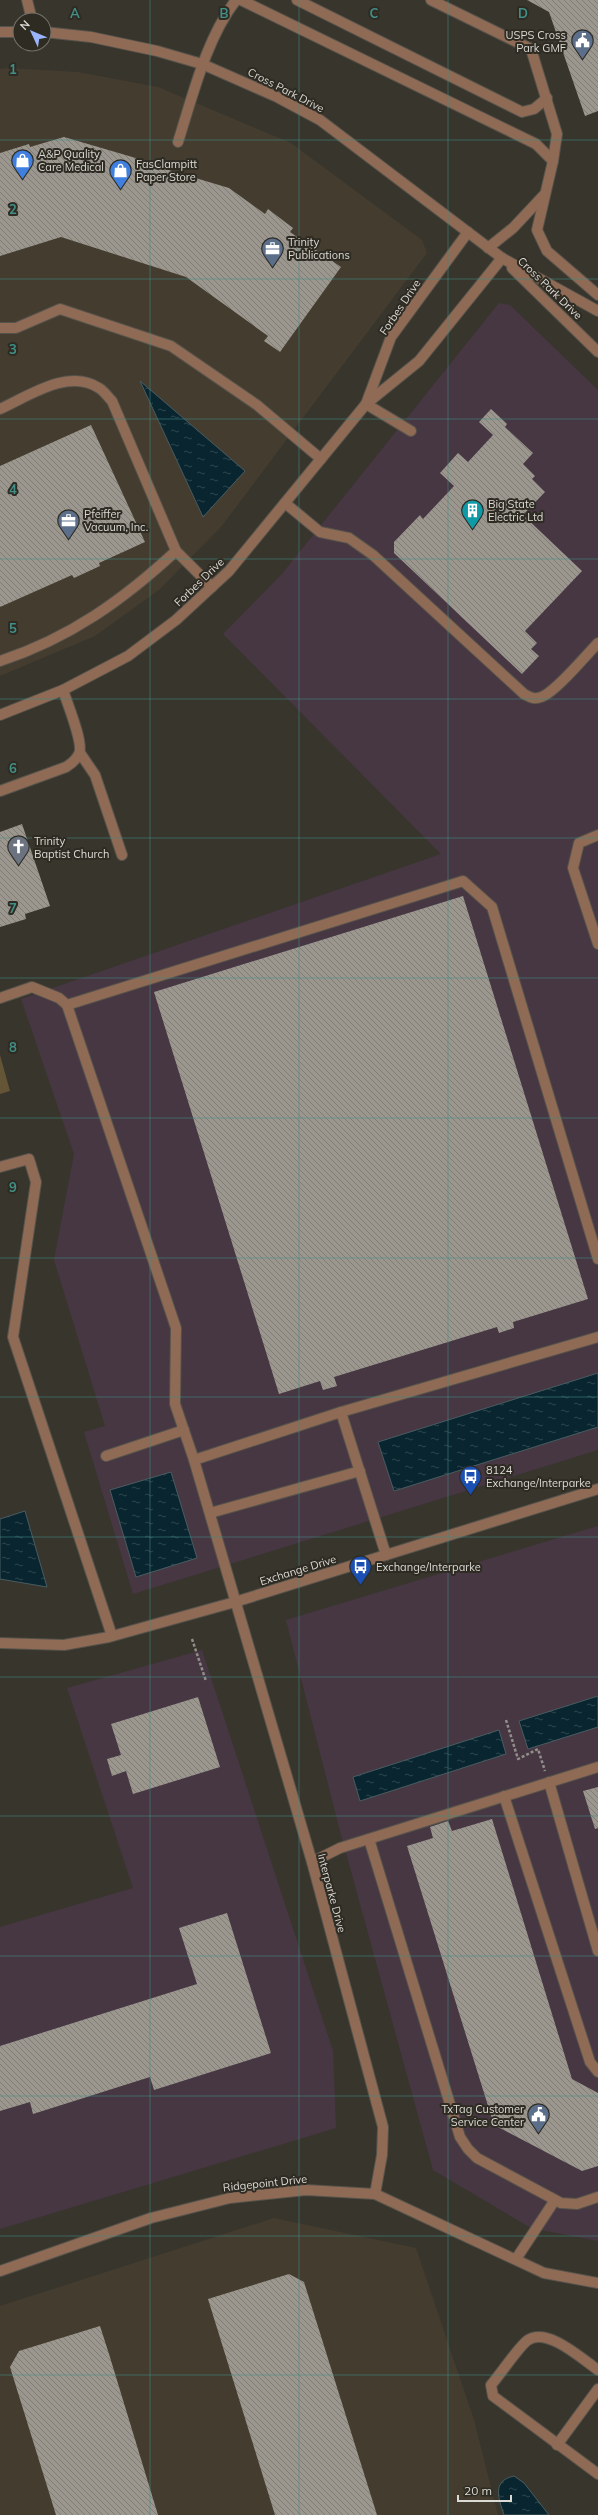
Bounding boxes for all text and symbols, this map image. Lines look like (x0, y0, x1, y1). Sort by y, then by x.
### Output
text: A (70, 5, 80, 21)
text: B (220, 5, 229, 21)
text: C (370, 5, 379, 21)
text: D (518, 5, 528, 21)
north arrow (12, 12, 52, 52)
text: N (17, 17, 33, 33)
place label: USPS Cross Park GMF (506, 28, 566, 55)
public building icon: USPS Cross Park GMF (569, 28, 595, 61)
text: 1 (9, 61, 17, 77)
street label: Cross Park Drive (245, 65, 327, 115)
shop icon: A&P Quality Care Medical (9, 147, 35, 180)
place label: A&P Quality Care Medical (38, 147, 104, 174)
shop icon: FasClampitt Paper Store (108, 157, 134, 190)
place label: FasClampitt Paper Store (136, 157, 197, 184)
text: 2 (9, 201, 17, 217)
office icon: Trinity Publications (260, 235, 286, 268)
place label: Trinity Publications (288, 235, 350, 262)
street label: Cross Park Drive (515, 254, 585, 322)
street label: Forbes Drive (376, 277, 424, 337)
text: 3 (9, 341, 17, 357)
text: 4 (9, 481, 17, 497)
building icon: Big State Electric Ltd (459, 497, 485, 530)
place label: Big State Electric Ltd (488, 497, 543, 524)
office icon: Pfeiffer Vacuum, Inc. (55, 507, 81, 540)
place label: Pfeiffer Vacuum, Inc. (84, 507, 148, 534)
street label: Forbes Drive (171, 555, 227, 609)
text: 5 (9, 620, 17, 636)
text: 6 (9, 760, 17, 776)
church icon: Trinity Baptist Church (5, 834, 31, 867)
place label: Trinity Baptist Church (34, 834, 109, 861)
text: 7 (9, 900, 17, 916)
text: 8 (9, 1039, 17, 1055)
text: 9 (9, 1179, 17, 1195)
bus stop icon: 8124 Exchange/Interparke (458, 1463, 484, 1496)
place label: 8124 Exchange/Interparke (486, 1463, 591, 1490)
street label: Exchange Drive (258, 1552, 338, 1588)
bus stop icon: Exchange/Interparke (347, 1554, 373, 1587)
place label: Exchange/Interparke (376, 1560, 481, 1574)
street label: Interparke Drive (315, 1852, 349, 1934)
place label: TxTag Customer Service Center (442, 2102, 524, 2129)
public building icon: TxTag Customer Service Center (526, 2102, 552, 2135)
street label: Ridgepoint Drive (222, 2172, 308, 2194)
scale bar (458, 2477, 511, 2503)
text: 20 m (464, 2483, 492, 2498)

